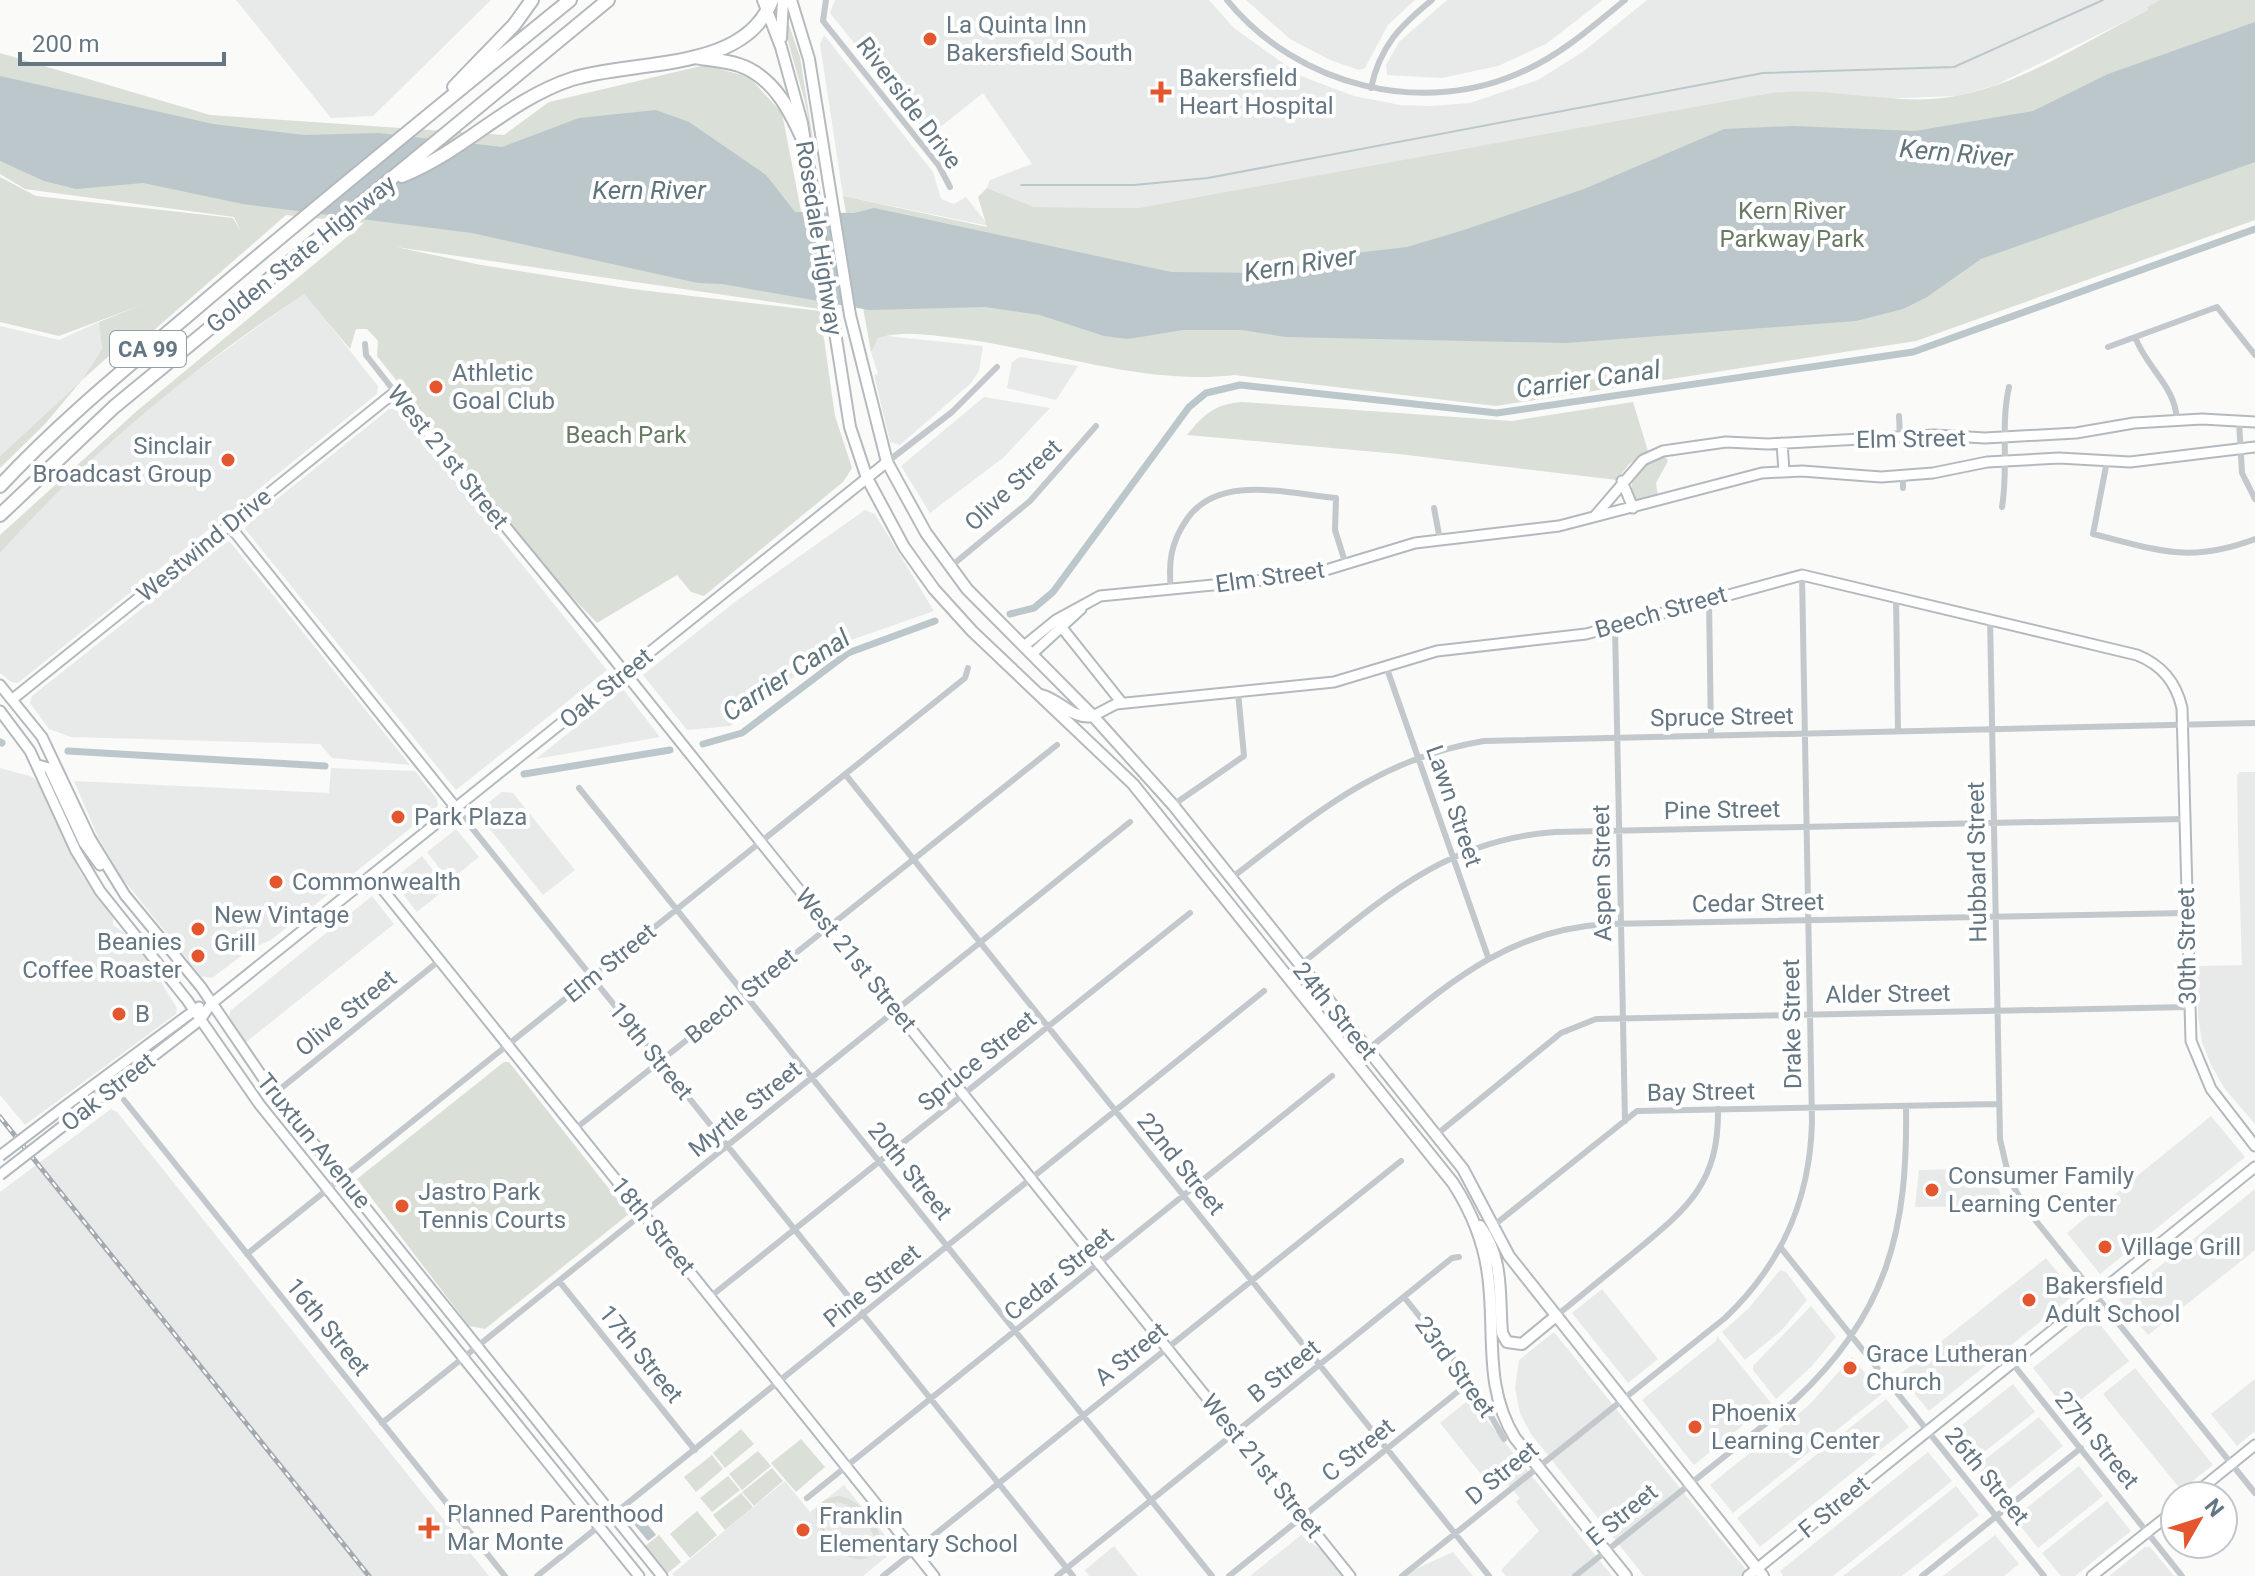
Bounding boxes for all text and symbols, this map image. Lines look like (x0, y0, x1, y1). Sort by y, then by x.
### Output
place label: La Quinta Inn Bakersfield South (946, 11, 1133, 67)
scale bar (20, 16, 224, 66)
text: 200 m (32, 30, 99, 58)
marker: La Quinta Inn Bakersfield South (921, 30, 939, 48)
street label: Riverside Drive (850, 32, 968, 174)
place label: Bakersfield Heart Hospital (1179, 64, 1334, 120)
marker: Bakersfield Heart Hospital (1150, 81, 1172, 103)
water label: Kern River (1898, 133, 2015, 173)
street label: Rosedale Highway (790, 139, 848, 338)
street label: Golden State Highway (201, 169, 402, 339)
water label: Kern River (592, 175, 707, 205)
park label: Kern River Parkway Park (1720, 197, 1865, 253)
water label: Kern River (1242, 240, 1360, 288)
road number: CA 99 (110, 331, 186, 367)
water label: Carrier Canal (1514, 354, 1663, 404)
place label: Athletic Goal Club (452, 359, 555, 415)
marker: Athletic Goal Club (427, 378, 445, 396)
street label: West 21st Street (382, 380, 514, 534)
park label: Beach Park (566, 421, 687, 449)
street label: Elm Street (1856, 424, 1966, 454)
place label: Sinclair Broadcast Group (32, 432, 212, 488)
street label: Olive Street (959, 433, 1067, 537)
marker: Sinclair Broadcast Group (219, 451, 237, 469)
street label: Westwind Drive (131, 482, 277, 608)
street label: Elm Street (1214, 555, 1326, 599)
street label: Beech Street (1592, 580, 1730, 644)
water label: Carrier Canal (717, 622, 856, 727)
street label: Oak Street (554, 642, 658, 734)
street label: Spruce Street (1650, 702, 1794, 732)
street label: Lawn Street (1420, 742, 1488, 871)
street label: Hubbard Street (1962, 781, 1992, 943)
street label: Pine Street (1664, 795, 1780, 825)
place label: Park Plaza (414, 803, 527, 831)
street label: Aspen Street (1587, 804, 1617, 942)
marker: Park Plaza (389, 808, 407, 826)
place label: Commonwealth (292, 868, 461, 896)
marker: Commonwealth (267, 873, 285, 891)
street label: West 21st Street (790, 883, 922, 1037)
street label: 30th Street (2172, 887, 2202, 1005)
street label: Cedar Street (1692, 888, 1825, 918)
place label: New Vintage Grill (214, 901, 349, 957)
street label: Elm Street (559, 917, 662, 1008)
marker: New Vintage Grill (189, 920, 207, 938)
place label: Beanies Coffee Roaster (22, 928, 182, 984)
street label: Beech Street (680, 942, 803, 1050)
marker: Beanies Coffee Roaster (189, 947, 207, 965)
street label: 24th Street (1287, 957, 1383, 1066)
street label: Drake Street (1777, 958, 1807, 1089)
street label: Olive Street (290, 964, 402, 1062)
street label: Alder Street (1825, 979, 1951, 1009)
street label: 19th Street (603, 997, 699, 1106)
place label: B (135, 1000, 150, 1028)
marker: B (110, 1005, 128, 1023)
street label: Spruce Street (912, 1005, 1042, 1117)
street label: Oak Street (56, 1047, 160, 1137)
street label: Myrtle Street (683, 1055, 807, 1163)
street label: Truxtun Avenue (251, 1068, 377, 1214)
street label: Bay Street (1647, 1077, 1756, 1107)
street label: 22nd Street (1131, 1107, 1231, 1221)
street label: 20th Street (862, 1117, 958, 1226)
place label: Consumer Family Learning Center (1948, 1162, 2135, 1218)
street label: 18th Street (605, 1172, 701, 1281)
place label: Jastro Park Tennis Courts (418, 1178, 566, 1234)
marker: Consumer Family Learning Center (1923, 1181, 1941, 1199)
marker: Jastro Park Tennis Courts (393, 1197, 411, 1215)
street label: Cedar Street (999, 1221, 1119, 1327)
place label: Village Grill (2121, 1233, 2241, 1261)
street label: Pine Street (818, 1238, 926, 1333)
marker: Village Grill (2096, 1238, 2114, 1256)
place label: Bakersfield Adult School (2045, 1272, 2180, 1328)
street label: 16th Street (280, 1273, 376, 1382)
marker: Bakersfield Adult School (2020, 1291, 2038, 1309)
street label: 17th Street (593, 1300, 689, 1409)
street label: 23rd Street (1409, 1311, 1501, 1423)
street label: A Street (1089, 1316, 1173, 1392)
street label: B Street (1242, 1334, 1326, 1408)
place label: Grace Lutheran Church (1866, 1340, 2028, 1396)
marker: Grace Lutheran Church (1841, 1359, 1859, 1377)
street label: 27th Street (2049, 1386, 2145, 1495)
street label: West 21st Street (1196, 1389, 1328, 1543)
place label: Phoenix Learning Center (1711, 1399, 1880, 1455)
street label: C Street (1316, 1412, 1400, 1488)
marker: Phoenix Learning Center (1686, 1418, 1704, 1436)
street label: 26th Street (1939, 1422, 2035, 1531)
street label: D Street (1460, 1435, 1544, 1511)
street label: F Street (1793, 1470, 1875, 1544)
street label: E Street (1581, 1478, 1663, 1552)
north arrow (2159, 1480, 2239, 1560)
text: N (2200, 1494, 2229, 1522)
place label: Planned Parenthood Mar Monte (447, 1500, 664, 1556)
place label: Franklin Elementary School (819, 1502, 1018, 1558)
marker: Planned Parenthood Mar Monte (418, 1517, 440, 1539)
marker: Franklin Elementary School (794, 1521, 812, 1539)

